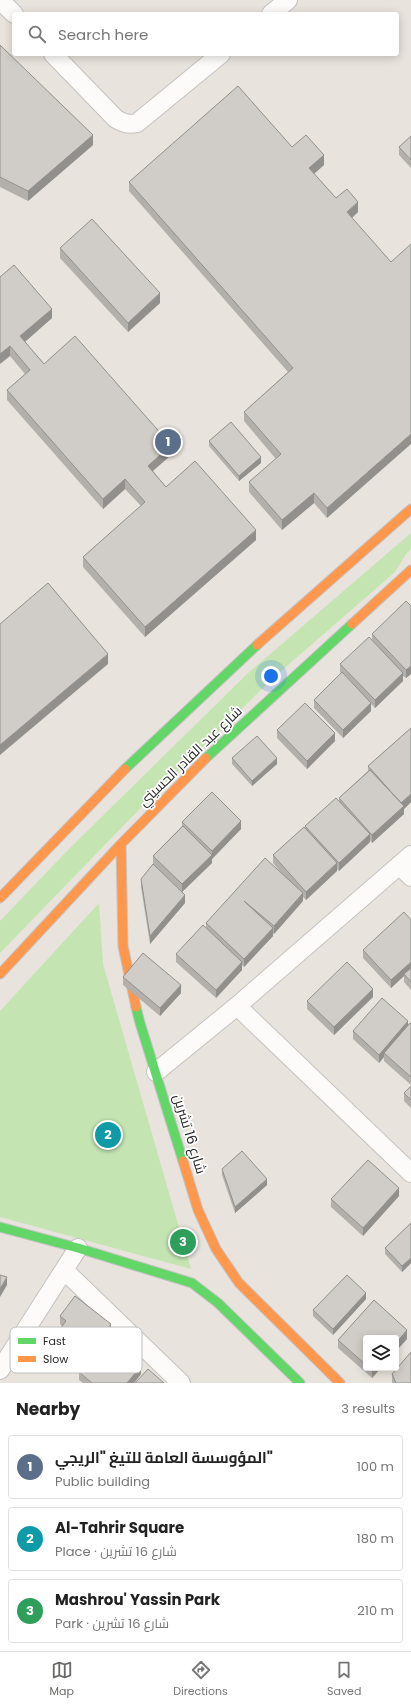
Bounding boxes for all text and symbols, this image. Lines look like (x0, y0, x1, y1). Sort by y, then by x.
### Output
search box (12, 12, 399, 56)
icon: search (26, 23, 48, 45)
text: Search here (58, 24, 148, 45)
pin: 1 (155, 427, 181, 457)
your location (261, 666, 281, 686)
street label: شارع عبد القادر الحسيني (134, 701, 248, 812)
street label: شارع 16 تشرين (168, 1092, 212, 1176)
pin: 2 (95, 1120, 121, 1150)
pin: 3 (170, 1227, 196, 1257)
legend (10, 1327, 142, 1373)
text: Fast (43, 1333, 66, 1349)
map controls (363, 1335, 399, 1371)
button: layers (363, 1335, 399, 1371)
text: Slow (43, 1351, 68, 1367)
text: Nearby (16, 1397, 80, 1421)
text: 3 results (341, 1399, 395, 1418)
text: المؤوسسة العامة للتيغ "الريجي" (55, 1447, 273, 1468)
text: 1 (28, 1457, 32, 1476)
text: 100 m (357, 1457, 394, 1476)
text: Public building (55, 1472, 150, 1491)
text: Al-Tahrir Square (55, 1517, 184, 1538)
text: 2 (26, 1529, 34, 1548)
text: 180 m (357, 1529, 394, 1548)
text: Place · شارع 16 تشرين (55, 1542, 177, 1561)
text: Mashrou' Yassin Park (55, 1589, 220, 1610)
text: 3 (26, 1601, 34, 1620)
text: 210 m (357, 1601, 394, 1620)
text: Park · شارع 16 تشرين (55, 1614, 169, 1633)
tab: Map (50, 1659, 74, 1700)
tab: Directions (173, 1659, 228, 1700)
tab: Saved (327, 1659, 361, 1700)

